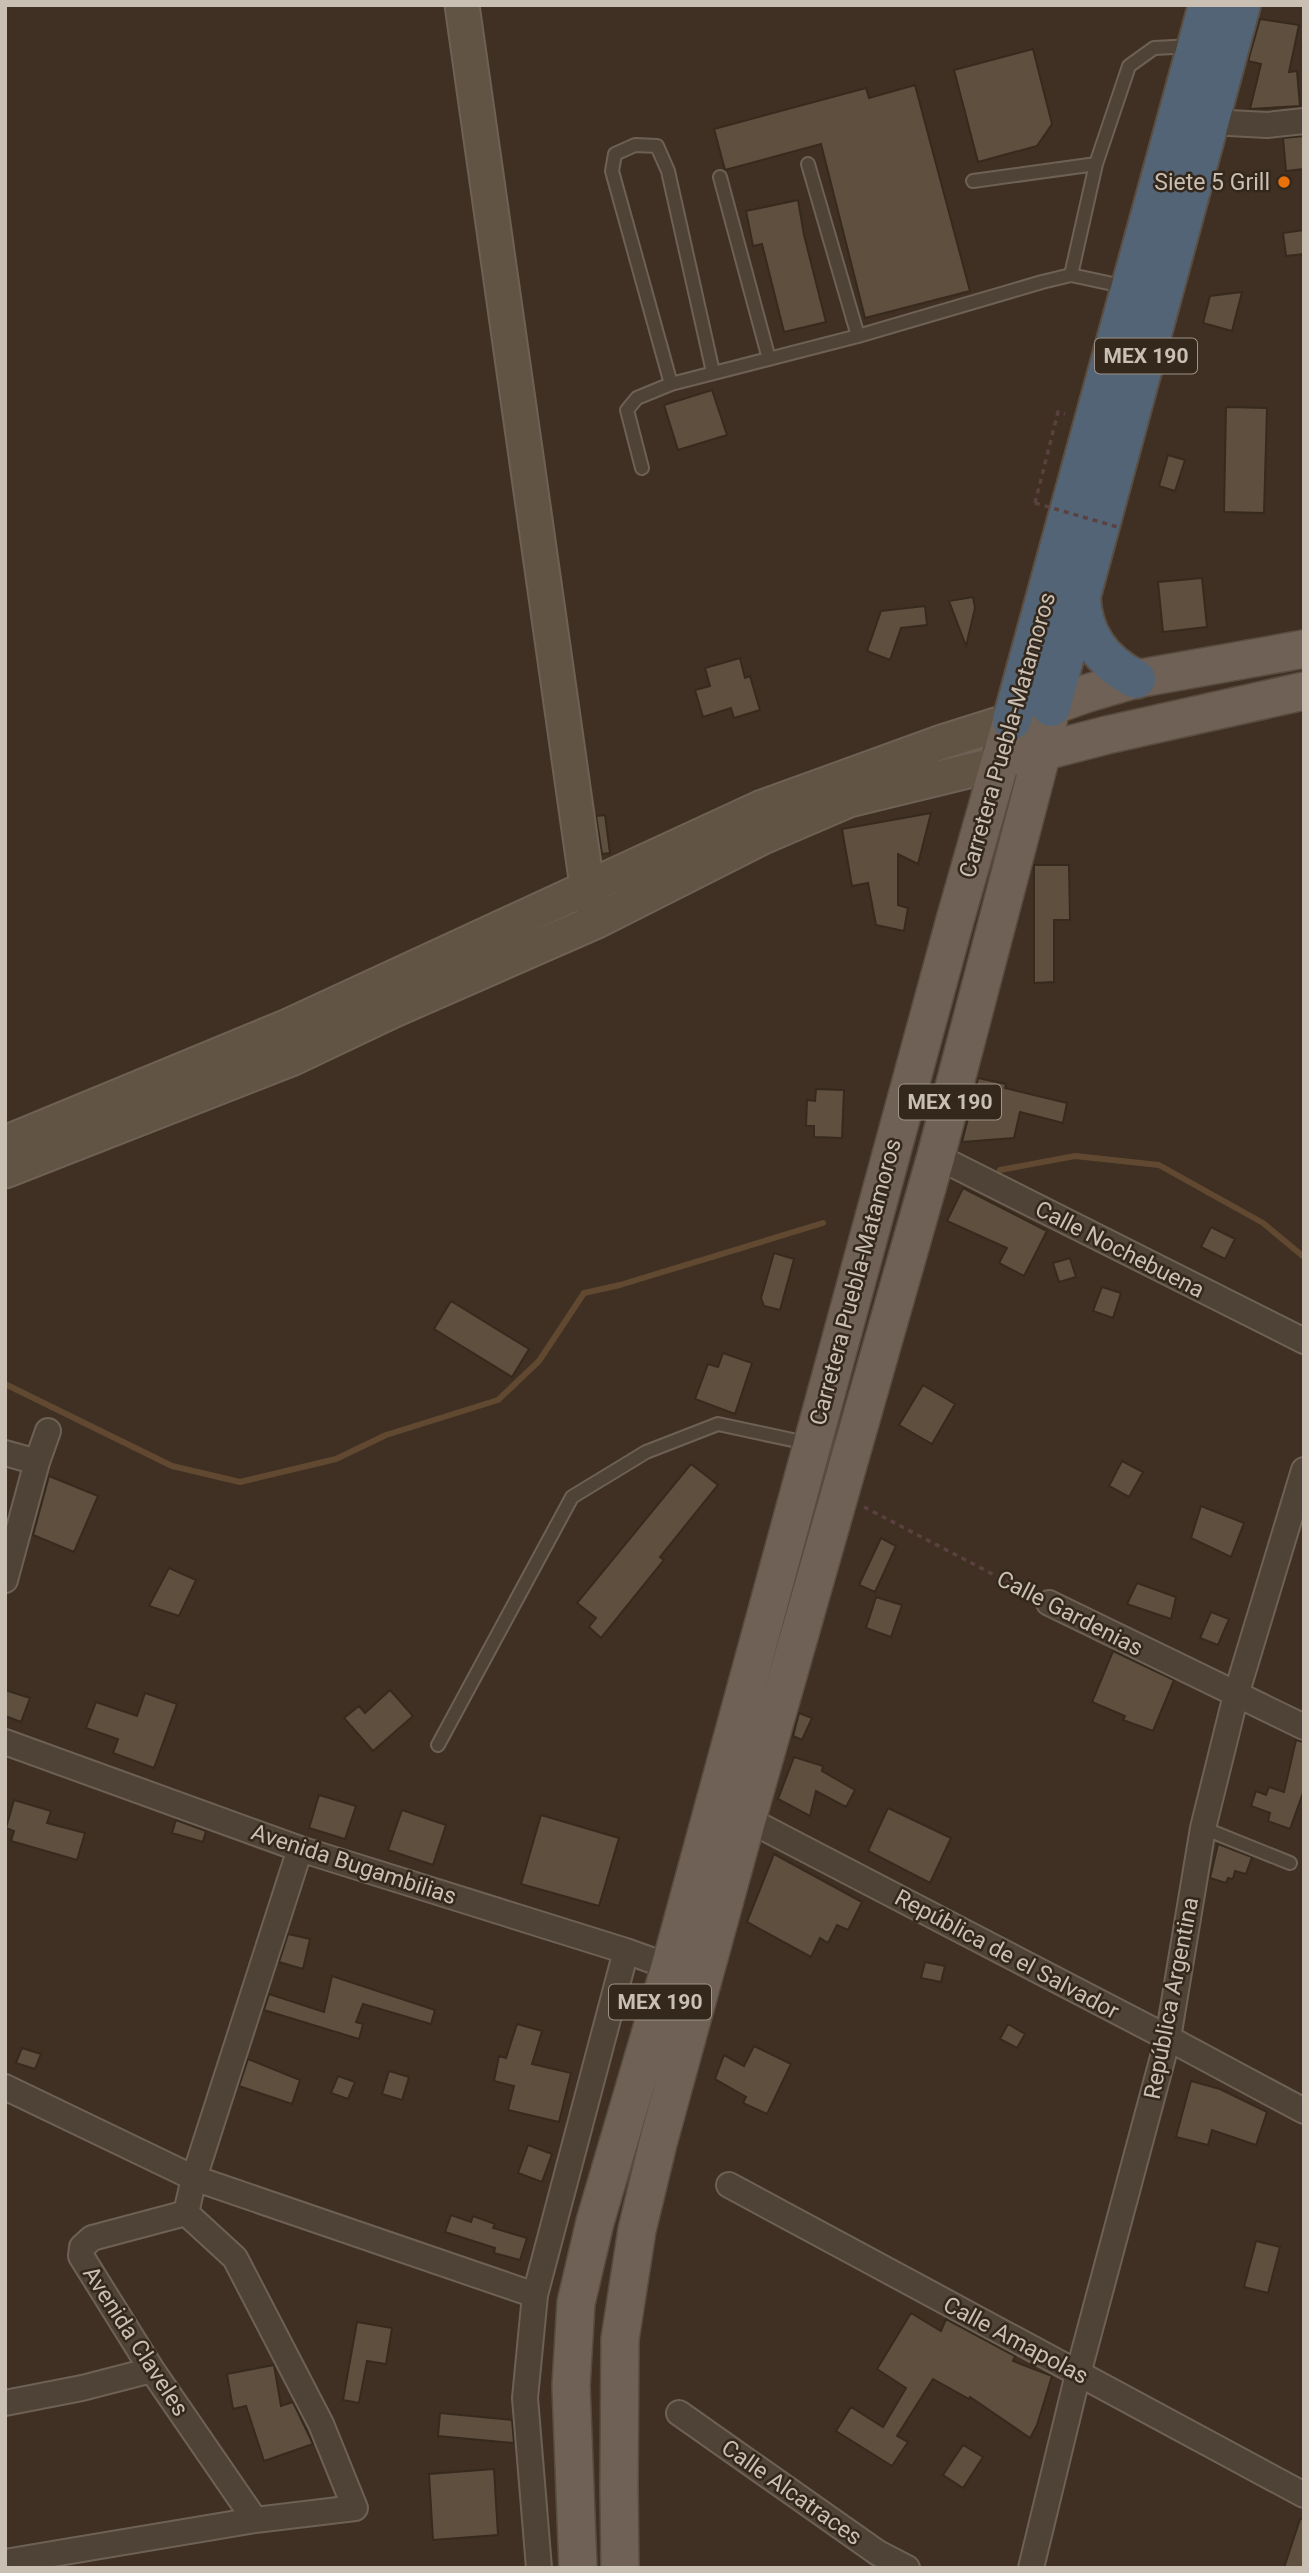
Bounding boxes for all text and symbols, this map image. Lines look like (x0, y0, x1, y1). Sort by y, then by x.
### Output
place label: Siete 5 Grill (1154, 169, 1270, 196)
marker: Siete 5 Grill (1276, 174, 1292, 190)
road number: MEX 190 (1095, 338, 1197, 374)
street label: Carretera Puebla-Matamoros (954, 589, 1061, 881)
road number: MEX 190 (899, 1084, 1001, 1120)
street label: Carretera Puebla-Matamoros (804, 1136, 907, 1428)
street label: Calle Nochebuena (1031, 1195, 1209, 1304)
street label: Calle Gardenias (992, 1565, 1147, 1662)
street label: Avenida Bugambilias (248, 1819, 460, 1910)
street label: República de el Salvador (890, 1884, 1124, 2025)
street label: República Argentina (1139, 1895, 1204, 2101)
road number: MEX 190 (609, 1984, 711, 2020)
street label: Avenida Claveles (77, 2261, 194, 2421)
street label: Calle Amapolas (939, 2291, 1093, 2390)
street label: Calle Alcatraces (716, 2434, 867, 2551)

